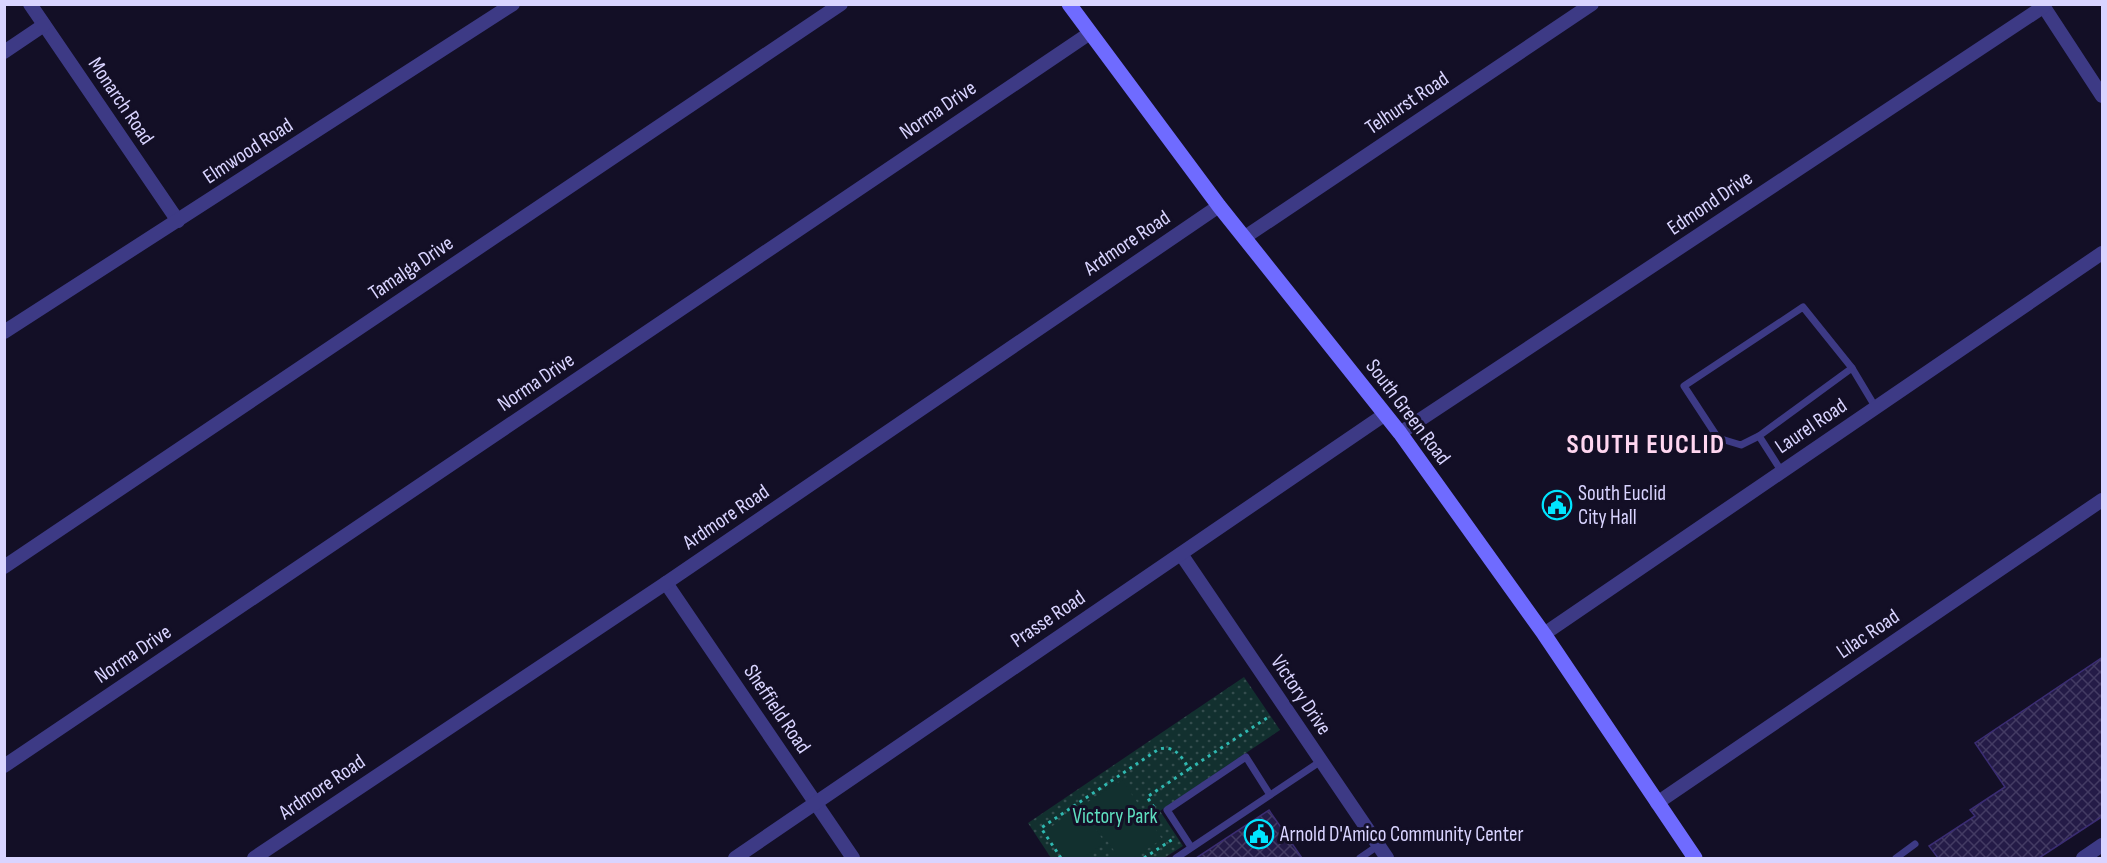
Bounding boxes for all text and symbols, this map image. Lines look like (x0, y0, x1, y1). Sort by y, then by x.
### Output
street label: Monarch Road (83, 53, 159, 149)
street label: Telhurst Road (1361, 66, 1453, 140)
street label: Norma Drive (895, 75, 981, 145)
street label: Elmwood Road (198, 113, 298, 189)
street label: Edmond Drive (1663, 165, 1757, 241)
street label: Ardmore Road (1078, 205, 1175, 281)
street label: Tamalga Drive (364, 231, 458, 305)
street label: Norma Drive (493, 347, 579, 417)
street label: South Green Road (1360, 354, 1456, 470)
street label: Laurel Road (1770, 393, 1852, 459)
district label: SOUTH EUCLID (1567, 429, 1725, 461)
street label: Ardmore Road (677, 479, 774, 555)
place label: South Euclid City Hall (1578, 481, 1666, 530)
public building icon: South Euclid City Hall (1541, 489, 1573, 521)
street label: Prasse Road (1006, 585, 1090, 653)
street label: Lilac Road (1832, 604, 1904, 664)
street label: Norma Drive (90, 619, 176, 689)
street label: Victory Drive (1265, 650, 1337, 740)
street label: Sheffield Road (738, 660, 816, 758)
street label: Ardmore Road (273, 749, 370, 825)
park label: Victory Park (1073, 804, 1157, 829)
public building icon: Arnold D'Amico Community Center (1243, 818, 1275, 850)
place label: Arnold D'Amico Community Center (1279, 822, 1523, 847)

